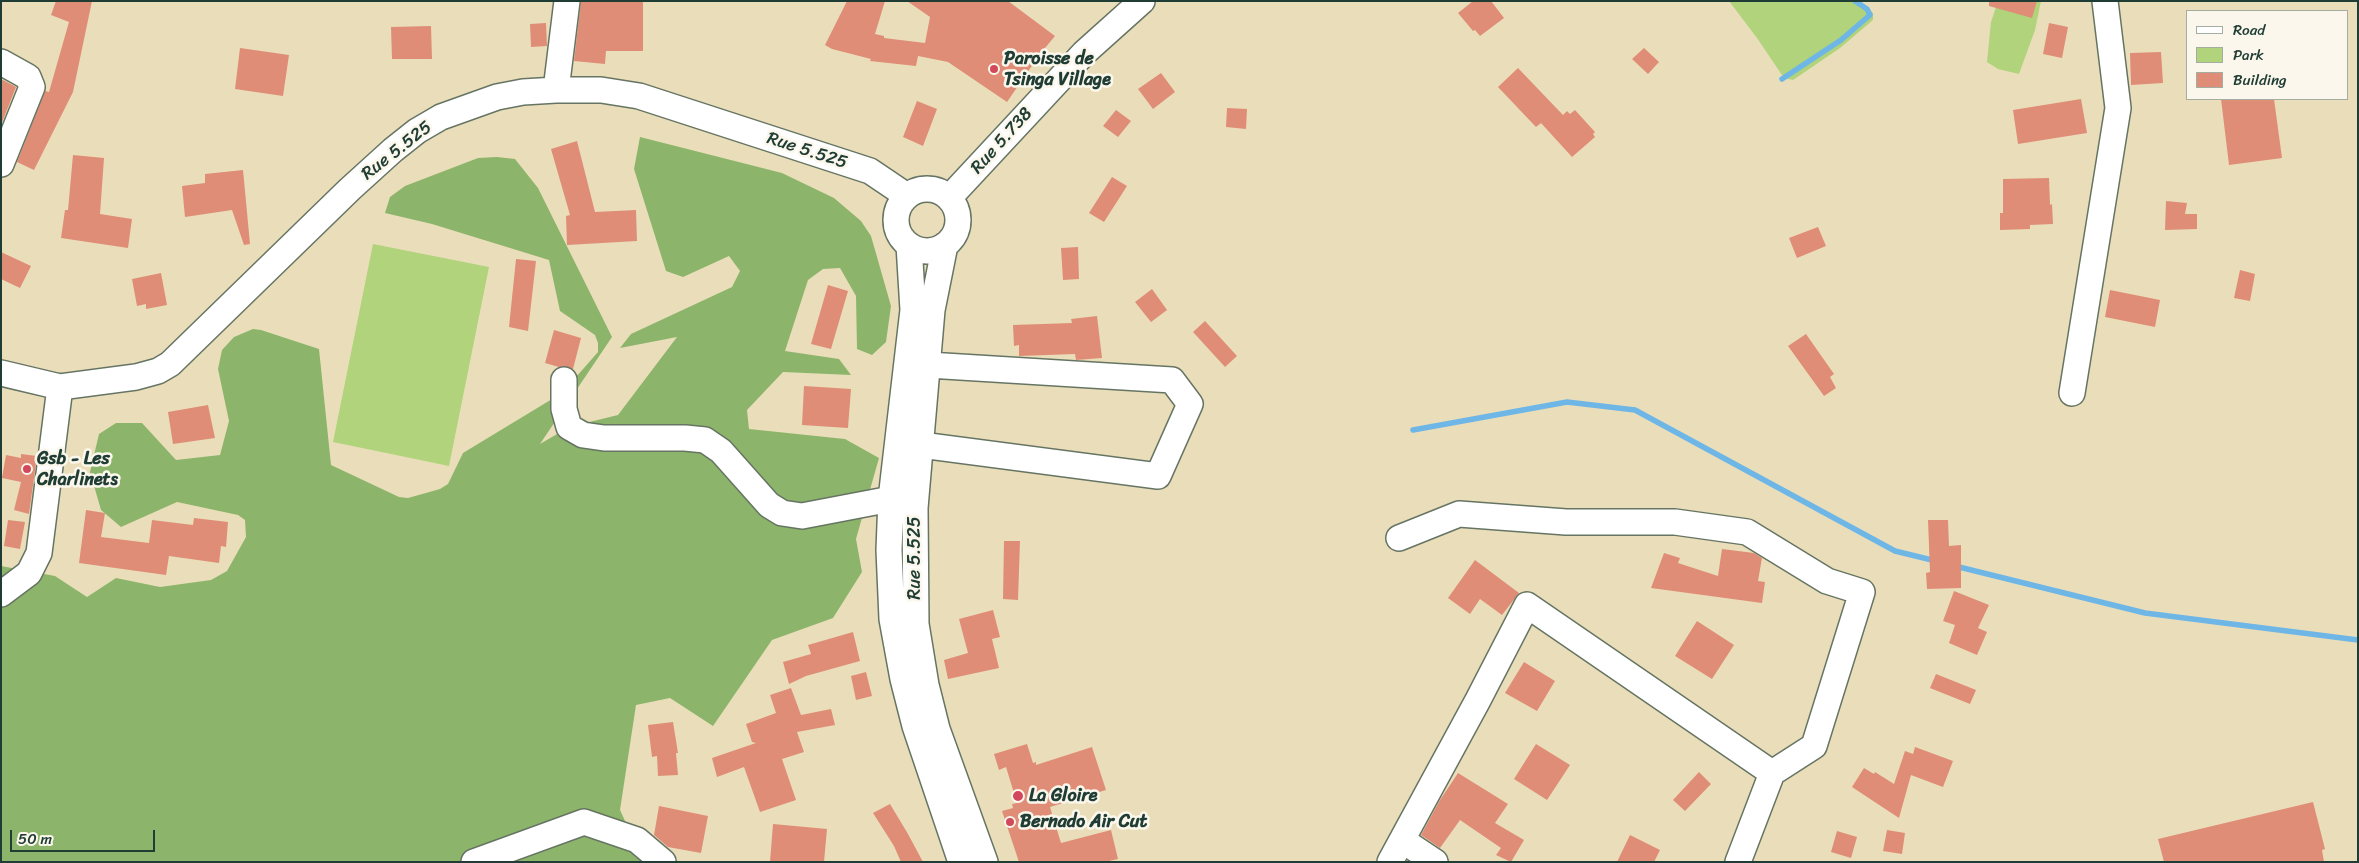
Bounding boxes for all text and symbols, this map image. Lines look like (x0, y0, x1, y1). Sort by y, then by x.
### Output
legend (2186, 10, 2349, 100)
text: Road (2233, 17, 2265, 43)
text: Park (2233, 42, 2264, 68)
place label: Paroisse de Tsinga Village (1004, 48, 1111, 90)
marker: Paroisse de Tsinga Village (988, 63, 1000, 75)
text: Building (2233, 67, 2287, 93)
street label: Rue 5.738 (967, 103, 1037, 179)
street label: Rue 5.525 (358, 117, 436, 185)
street label: Rue 5.525 (764, 128, 850, 174)
place label: Gsb - Les Charlinets (37, 448, 118, 490)
marker: Gsb - Les Charlinets (21, 463, 33, 475)
street label: Rue 5.525 (904, 516, 926, 600)
place label: La Gloire (1029, 785, 1098, 807)
marker: La Gloire (1011, 789, 1025, 803)
place label: Bernado Air Cut (1020, 811, 1147, 833)
marker: Bernado Air Cut (1004, 816, 1016, 828)
scale bar (12, 820, 158, 852)
text: 50 m (18, 826, 52, 852)

